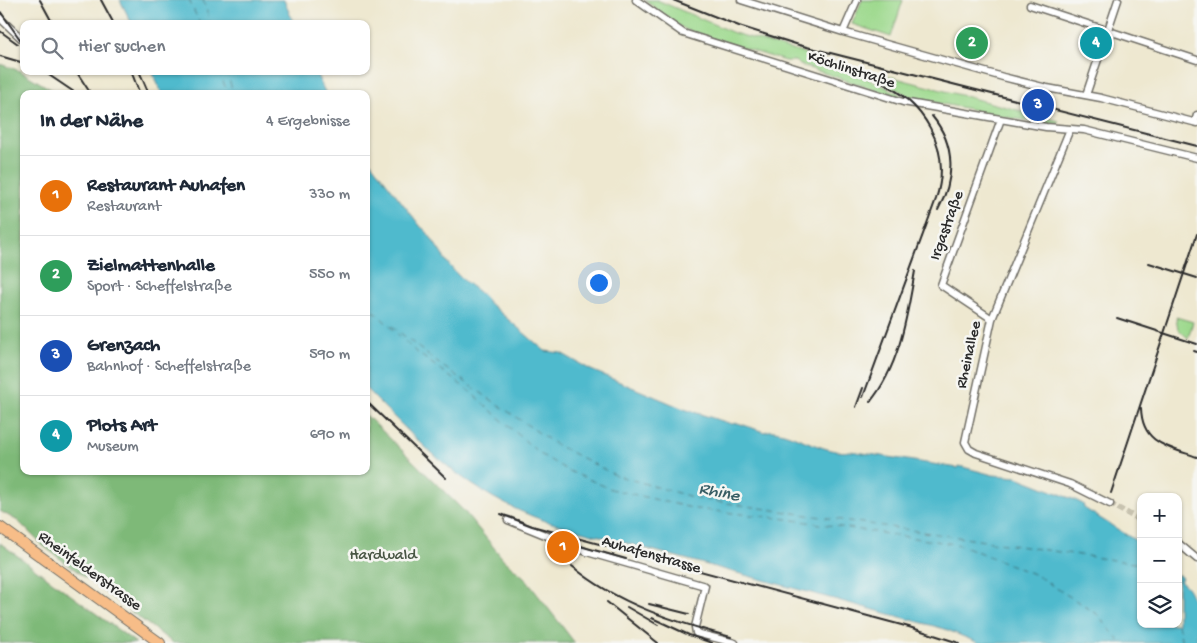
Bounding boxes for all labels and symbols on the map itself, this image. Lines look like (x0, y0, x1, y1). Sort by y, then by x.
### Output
pin: 2 (956, 24, 988, 62)
pin: 4 (1080, 24, 1112, 62)
street label: Köchlinstraße (805, 48, 898, 94)
pin: 3 (1022, 86, 1054, 124)
street label: Irgastraße (927, 188, 970, 263)
your location (586, 270, 612, 296)
street label: Rheinallee (953, 319, 987, 391)
water label: Rhine (697, 478, 742, 508)
street label: Rheinfelderstrasse (34, 528, 145, 616)
pin: 1 (547, 528, 579, 566)
street label: Auhafenstrasse (599, 533, 703, 579)
park label: Hardwald (349, 547, 418, 566)

